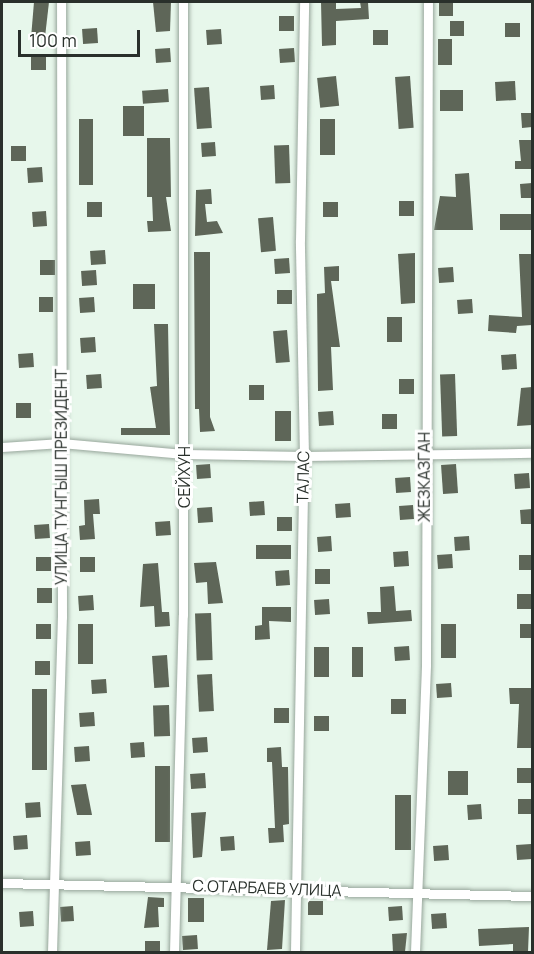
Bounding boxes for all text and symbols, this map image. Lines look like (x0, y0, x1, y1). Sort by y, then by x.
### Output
scale bar (21, 18, 142, 56)
text: 100 m (29, 28, 77, 52)
street label: УЛИЦА ТУНГЫШ ПРЕЗИДЕНТ (51, 369, 71, 585)
street label: ЖЕЗКАЗГАН (414, 432, 434, 522)
street label: СЕЙХУН (174, 446, 194, 508)
street label: ТАЛАС (293, 451, 313, 503)
street label: С.ОТАРБАЕВ УЛИЦА (192, 876, 342, 900)

